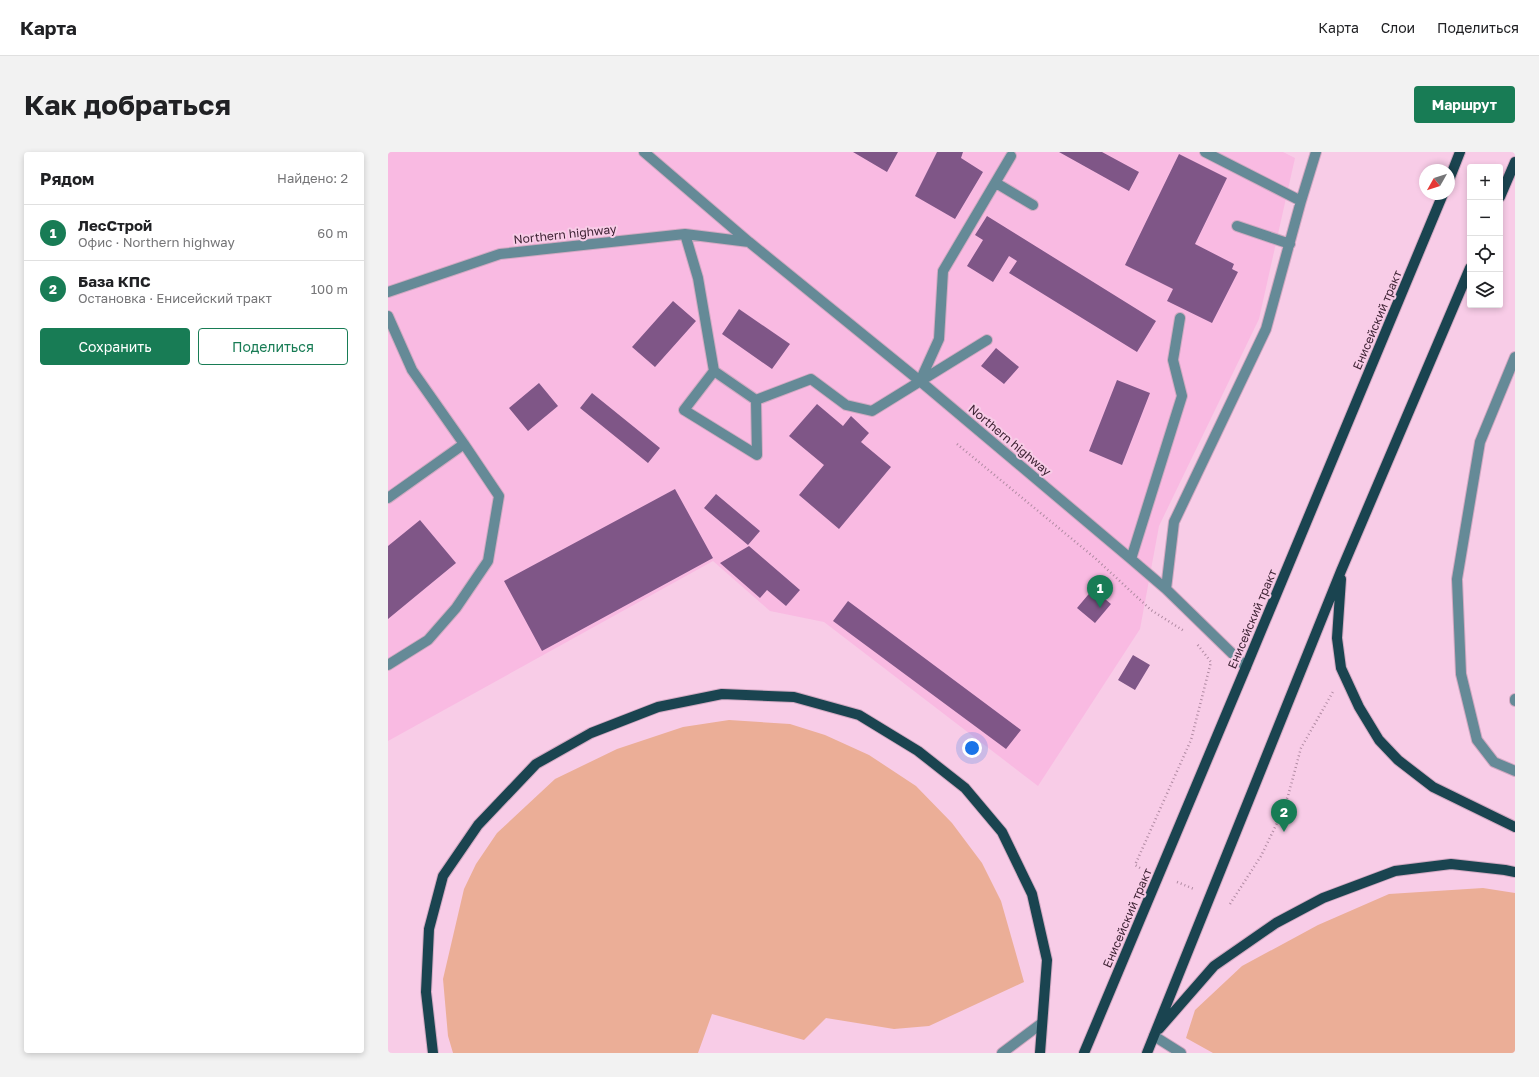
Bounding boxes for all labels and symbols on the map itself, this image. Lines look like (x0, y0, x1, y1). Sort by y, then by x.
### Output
north arrow (1419, 164, 1455, 200)
street label: Northern highway (513, 221, 617, 247)
street label: Енисейский тракт (1349, 268, 1405, 372)
street label: Northern highway (966, 401, 1055, 479)
street label: Енисейский тракт (1224, 567, 1280, 671)
pin: 1 (1087, 575, 1113, 608)
your location (962, 738, 982, 758)
pin: 2 (1271, 799, 1297, 832)
street label: Енисейский тракт (1099, 866, 1155, 970)

